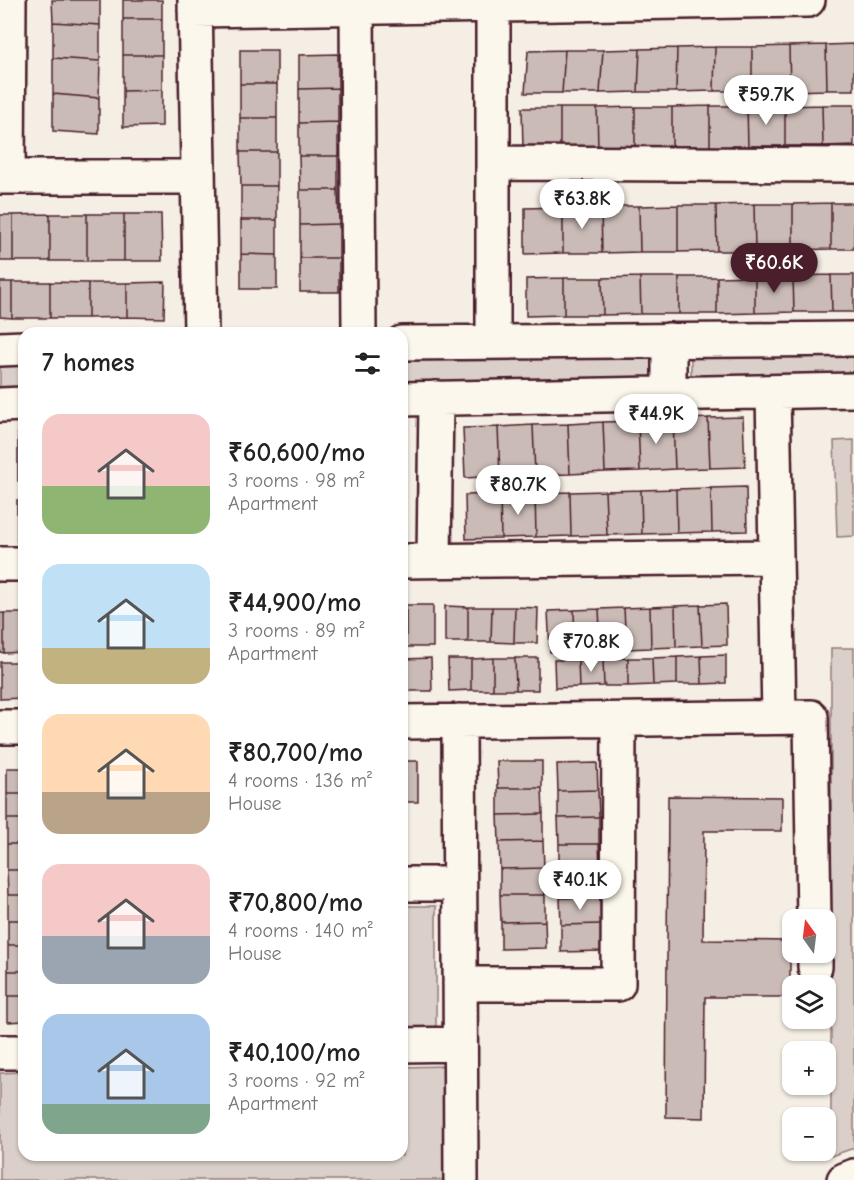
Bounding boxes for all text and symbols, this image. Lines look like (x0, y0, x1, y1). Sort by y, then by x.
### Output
pin: ₹59.7K (717, 75, 815, 126)
text: ₹59.7K (738, 83, 794, 106)
pin: ₹63.8K (533, 179, 631, 230)
text: ₹63.8K (554, 187, 610, 210)
pin: ₹60.6K (725, 243, 823, 294)
text: ₹60.6K (745, 251, 803, 274)
icon: filters (351, 347, 384, 380)
text: 7 homes (42, 348, 135, 378)
pin: ₹44.9K (607, 394, 705, 445)
text: ₹44.9K (628, 402, 684, 425)
icon: home (90, 438, 162, 510)
text: ₹60,600/mo (228, 438, 365, 468)
pin: ₹80.7K (469, 465, 567, 516)
text: 3 rooms · 98 m² (228, 469, 364, 492)
text: ₹80.7K (490, 473, 547, 496)
text: Apartment (228, 492, 318, 515)
icon: home (90, 588, 162, 660)
text: ₹44,900/mo (228, 588, 361, 618)
text: 3 rooms · 89 m² (228, 619, 364, 642)
pin: ₹70.8K (542, 622, 640, 673)
text: ₹70.8K (563, 630, 620, 653)
text: Apartment (228, 642, 318, 665)
icon: home (90, 738, 162, 810)
text: ₹80,700/mo (228, 738, 363, 768)
text: 4 rooms · 136 m² (228, 769, 372, 792)
text: House (228, 792, 282, 815)
pin: ₹40.1K (531, 860, 629, 911)
text: ₹40.1K (553, 868, 608, 891)
icon: home (90, 888, 162, 960)
text: ₹70,800/mo (228, 888, 363, 918)
north arrow (782, 909, 836, 963)
map controls (782, 909, 836, 1161)
text: 4 rooms · 140 m² (228, 919, 373, 942)
text: House (228, 942, 282, 965)
button: layers (782, 975, 836, 1029)
icon: home (90, 1038, 162, 1110)
text: ₹40,100/mo (228, 1038, 360, 1068)
button: + (782, 1041, 836, 1095)
text: 3 rooms · 92 m² (228, 1069, 365, 1092)
text: Apartment (228, 1092, 318, 1115)
button: − (782, 1107, 836, 1161)

